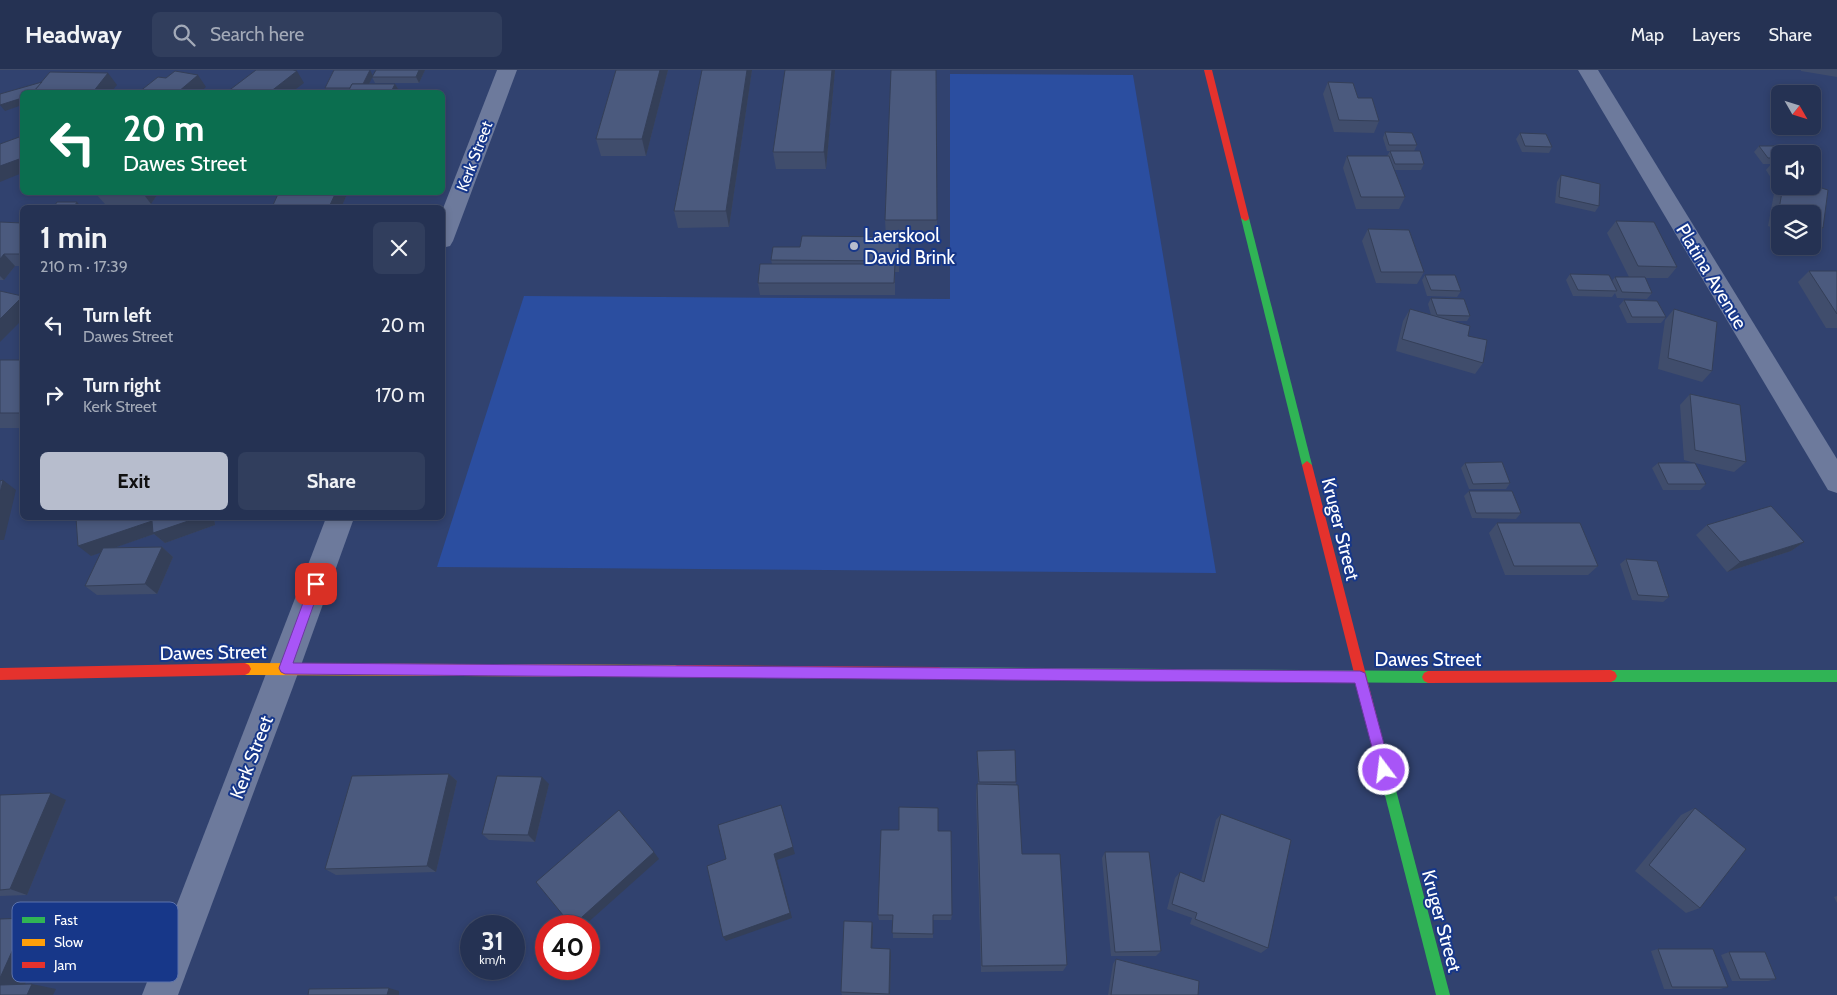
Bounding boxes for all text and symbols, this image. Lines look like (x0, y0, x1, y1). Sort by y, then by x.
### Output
search box (152, 12, 502, 57)
text: Headway (25, 20, 122, 49)
icon: search (170, 21, 198, 49)
text: Search here (210, 23, 304, 46)
text: Map (1631, 24, 1664, 46)
text: Layers (1692, 24, 1741, 46)
text: Share (1769, 24, 1812, 46)
north arrow (1771, 85, 1821, 135)
map controls (1771, 85, 1821, 255)
text: 20 m (123, 107, 205, 150)
icon: left (40, 110, 105, 175)
street label: Kerk Street (452, 118, 497, 194)
button: sound (1771, 145, 1821, 195)
text: Dawes Street (123, 150, 247, 177)
button: layers (1771, 205, 1821, 255)
text: 1 min (40, 219, 108, 256)
street label: Platina Avenue (1671, 219, 1752, 333)
button: close (373, 222, 425, 274)
place label: Laerskool David Brink (864, 224, 956, 269)
marker: Laerskool David Brink (848, 240, 860, 252)
text: 210 m · 17:39 (40, 257, 128, 276)
text: Turn left (83, 304, 151, 327)
icon: left (40, 311, 68, 339)
text: 20 m (381, 314, 425, 337)
text: Dawes Street (83, 327, 173, 346)
text: Turn right (83, 374, 161, 397)
icon: right (40, 381, 68, 409)
text: 170 m (375, 384, 425, 407)
text: Kerk Street (83, 397, 157, 416)
button: Exit (40, 452, 228, 510)
button: Share (238, 452, 425, 510)
street label: Kruger Street (1317, 475, 1365, 583)
pin (295, 563, 337, 605)
icon: arrive (302, 570, 330, 598)
street label: Dawes Street (159, 640, 267, 665)
street label: Dawes Street (1375, 648, 1482, 671)
street label: Kerk Street (225, 712, 278, 802)
position arrow (1357, 743, 1409, 795)
street label: Kruger Street (1417, 867, 1466, 975)
legend (12, 902, 178, 982)
text: Fast (54, 911, 78, 929)
speed limit sign: 40 (535, 915, 600, 980)
text: 31 (481, 926, 504, 956)
text: Slow (54, 933, 83, 951)
text: km/h (479, 952, 506, 967)
text: Jam (53, 956, 76, 974)

